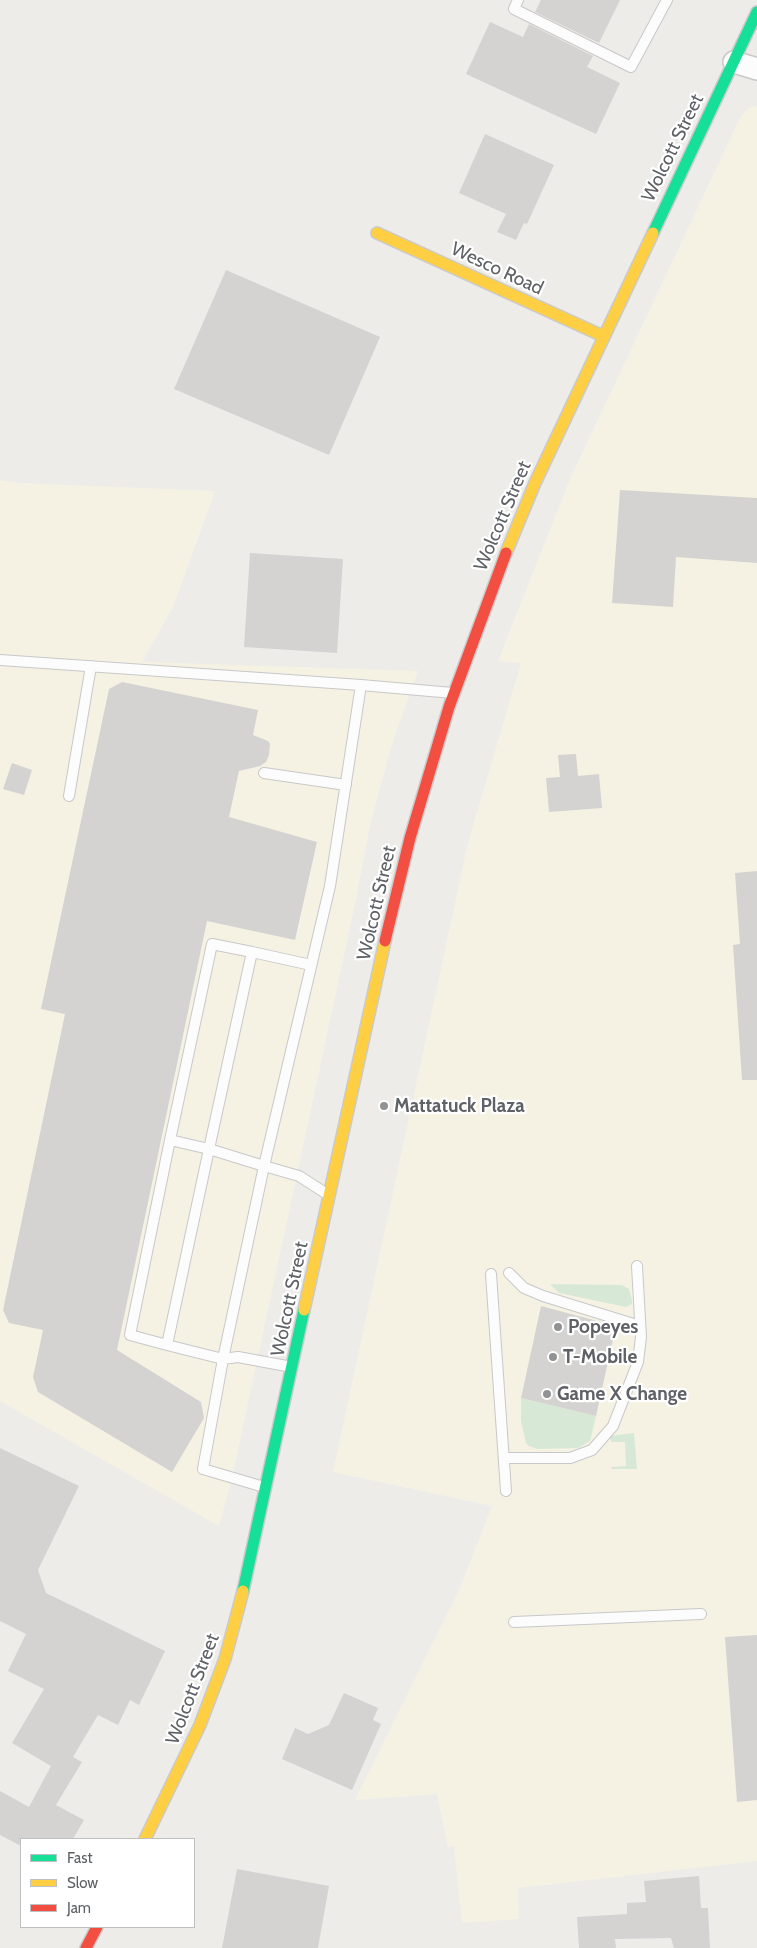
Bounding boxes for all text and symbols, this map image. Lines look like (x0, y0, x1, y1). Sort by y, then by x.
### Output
street label: Wolcott Street (637, 91, 709, 205)
street label: Wesco Road (447, 238, 547, 300)
street label: Wolcott Street (470, 458, 536, 574)
street label: Wolcott Street (353, 844, 401, 962)
place label: Mattatuck Plaza (394, 1095, 525, 1117)
marker: Mattatuck Plaza (378, 1100, 390, 1112)
street label: Wolcott Street (267, 1240, 313, 1358)
place label: Popeyes (568, 1316, 638, 1338)
marker: Popeyes (552, 1321, 564, 1333)
place label: T-Mobile (563, 1346, 637, 1368)
marker: T-Mobile (547, 1351, 559, 1363)
place label: Game X Change (557, 1383, 687, 1405)
marker: Game X Change (541, 1388, 553, 1400)
street label: Wolcott Street (161, 1630, 225, 1748)
legend (20, 1838, 195, 1928)
text: Fast (67, 1849, 92, 1867)
text: Slow (67, 1874, 98, 1892)
text: Jam (67, 1899, 91, 1917)

